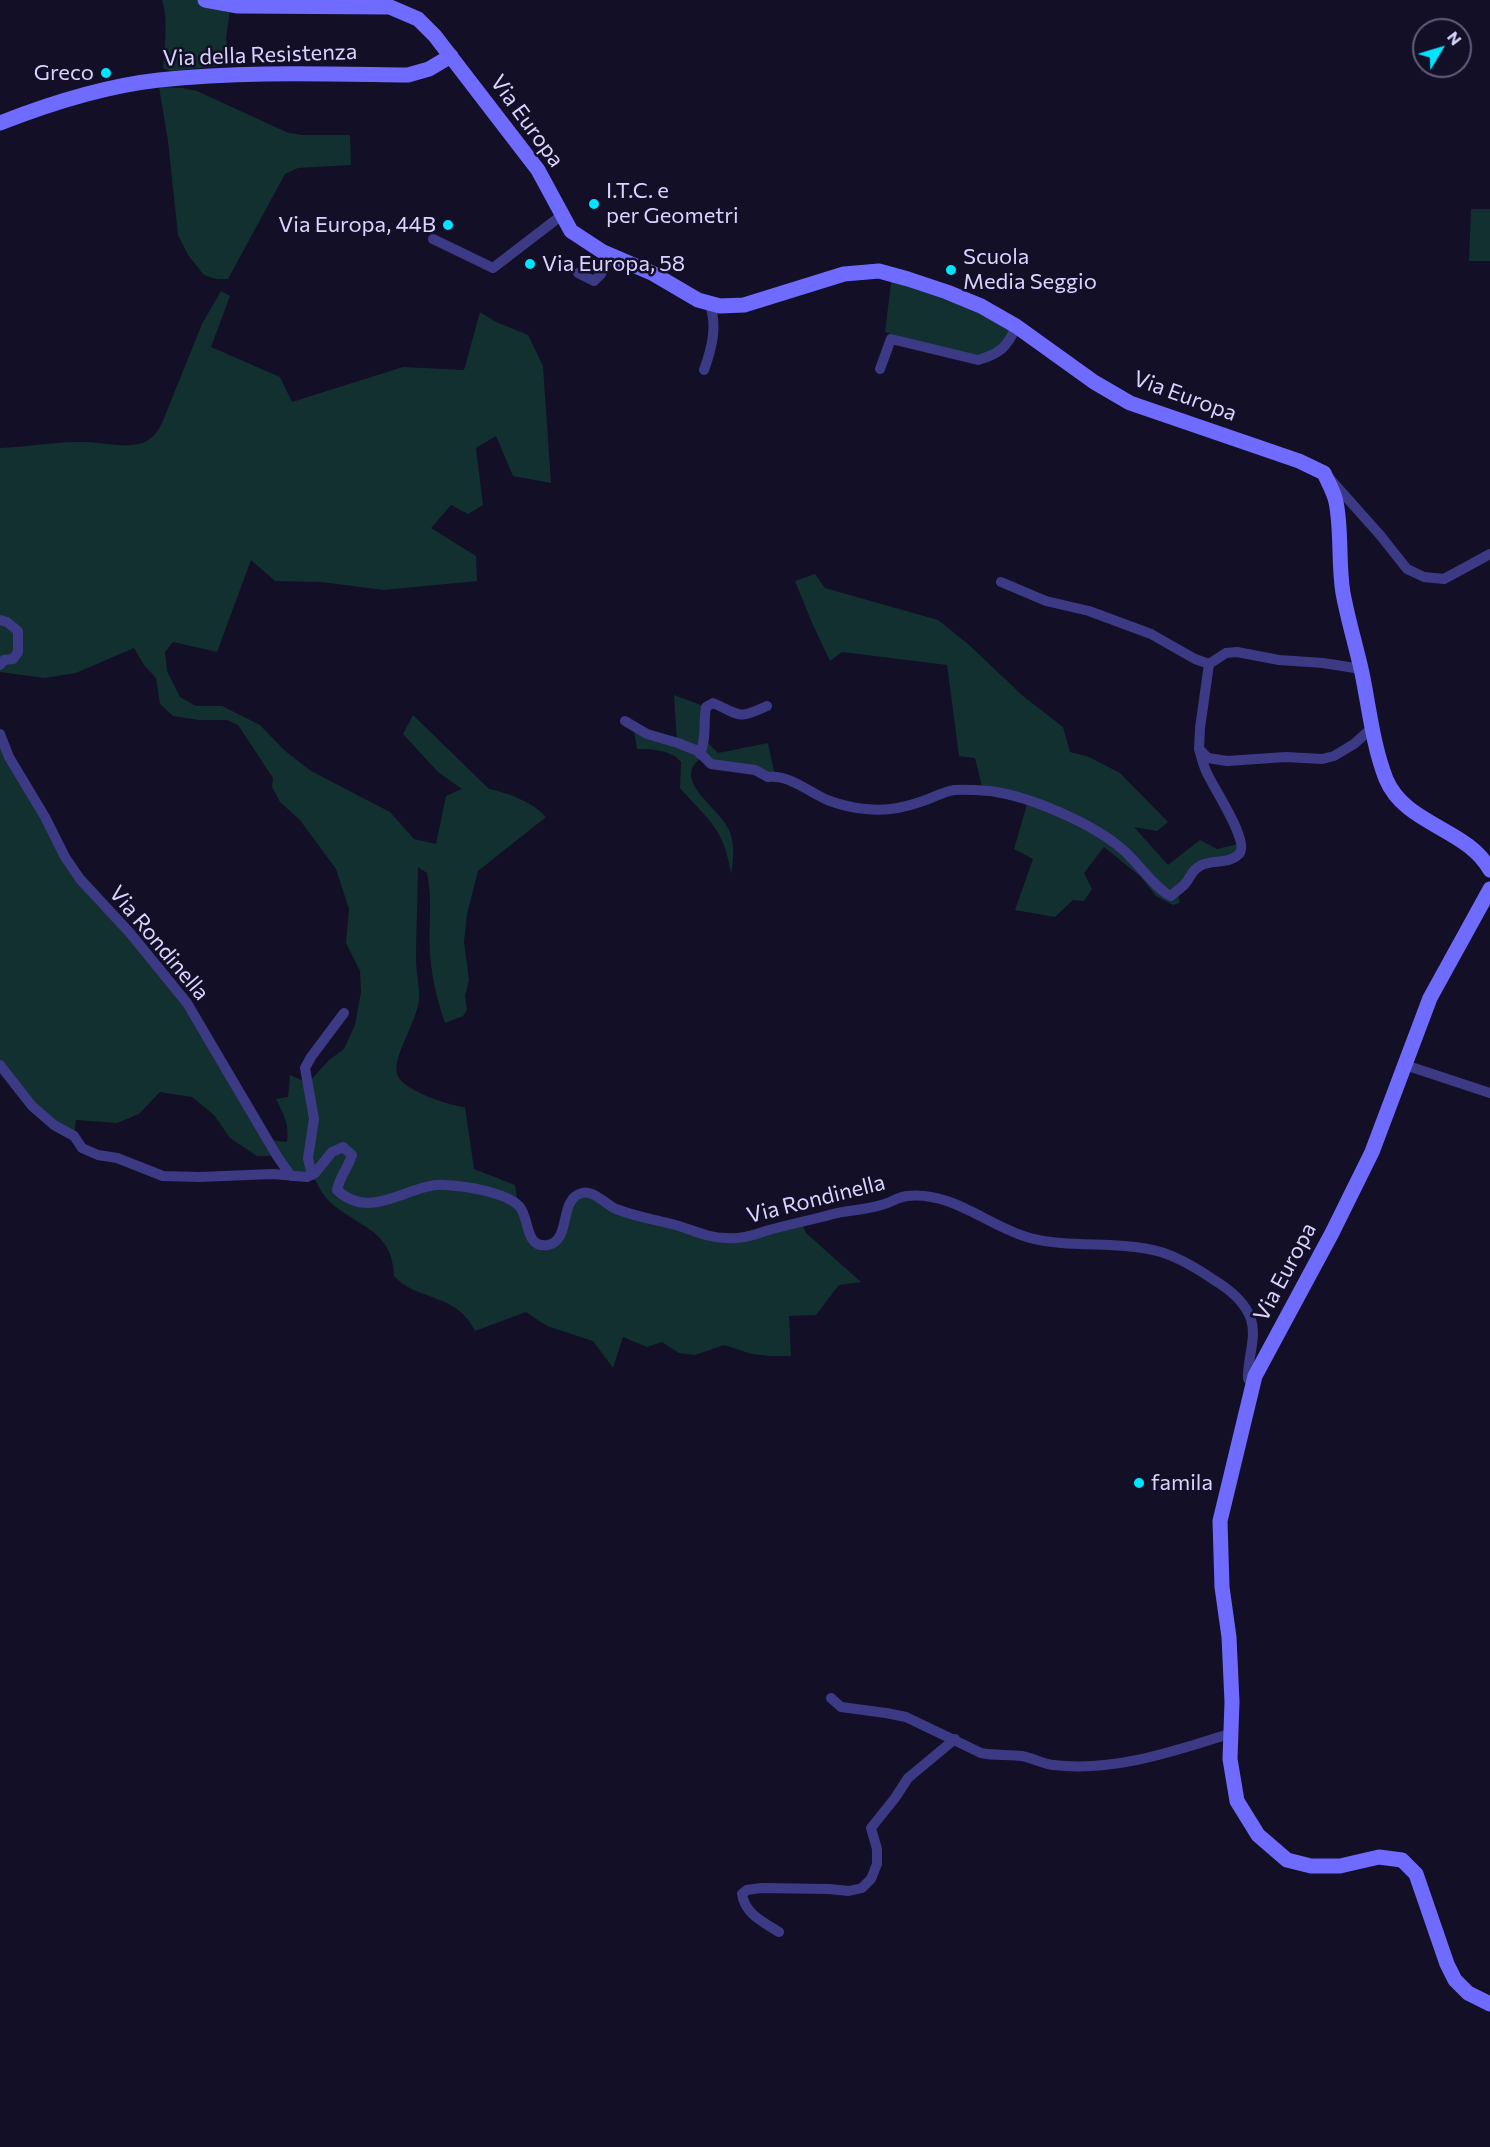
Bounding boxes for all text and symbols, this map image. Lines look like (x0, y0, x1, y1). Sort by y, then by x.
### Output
north arrow (1412, 18, 1472, 78)
text: N (1444, 27, 1466, 48)
street label: Via della Resistenza (162, 38, 358, 72)
place label: Greco (34, 60, 94, 86)
marker: Greco (99, 66, 113, 80)
street label: Via Europa (485, 70, 569, 172)
place label: I.T.C. e per Geometri (606, 178, 739, 230)
marker: I.T.C. e per Geometri (587, 197, 601, 211)
place label: Via Europa, 44B (278, 212, 436, 238)
marker: Via Europa, 44B (441, 218, 455, 232)
place label: Scuola Media Seggio (963, 244, 1097, 296)
place label: Via Europa, 58 (542, 251, 685, 277)
marker: Via Europa, 58 (523, 257, 537, 271)
marker: Scuola Media Seggio (944, 263, 958, 277)
street label: Via Europa (1130, 365, 1240, 427)
street label: Via Rondinella (103, 880, 215, 1006)
street label: Via Rondinella (744, 1169, 888, 1229)
street label: Via Europa (1248, 1218, 1322, 1326)
place label: famila (1151, 1470, 1213, 1496)
marker: famila (1132, 1476, 1146, 1490)

